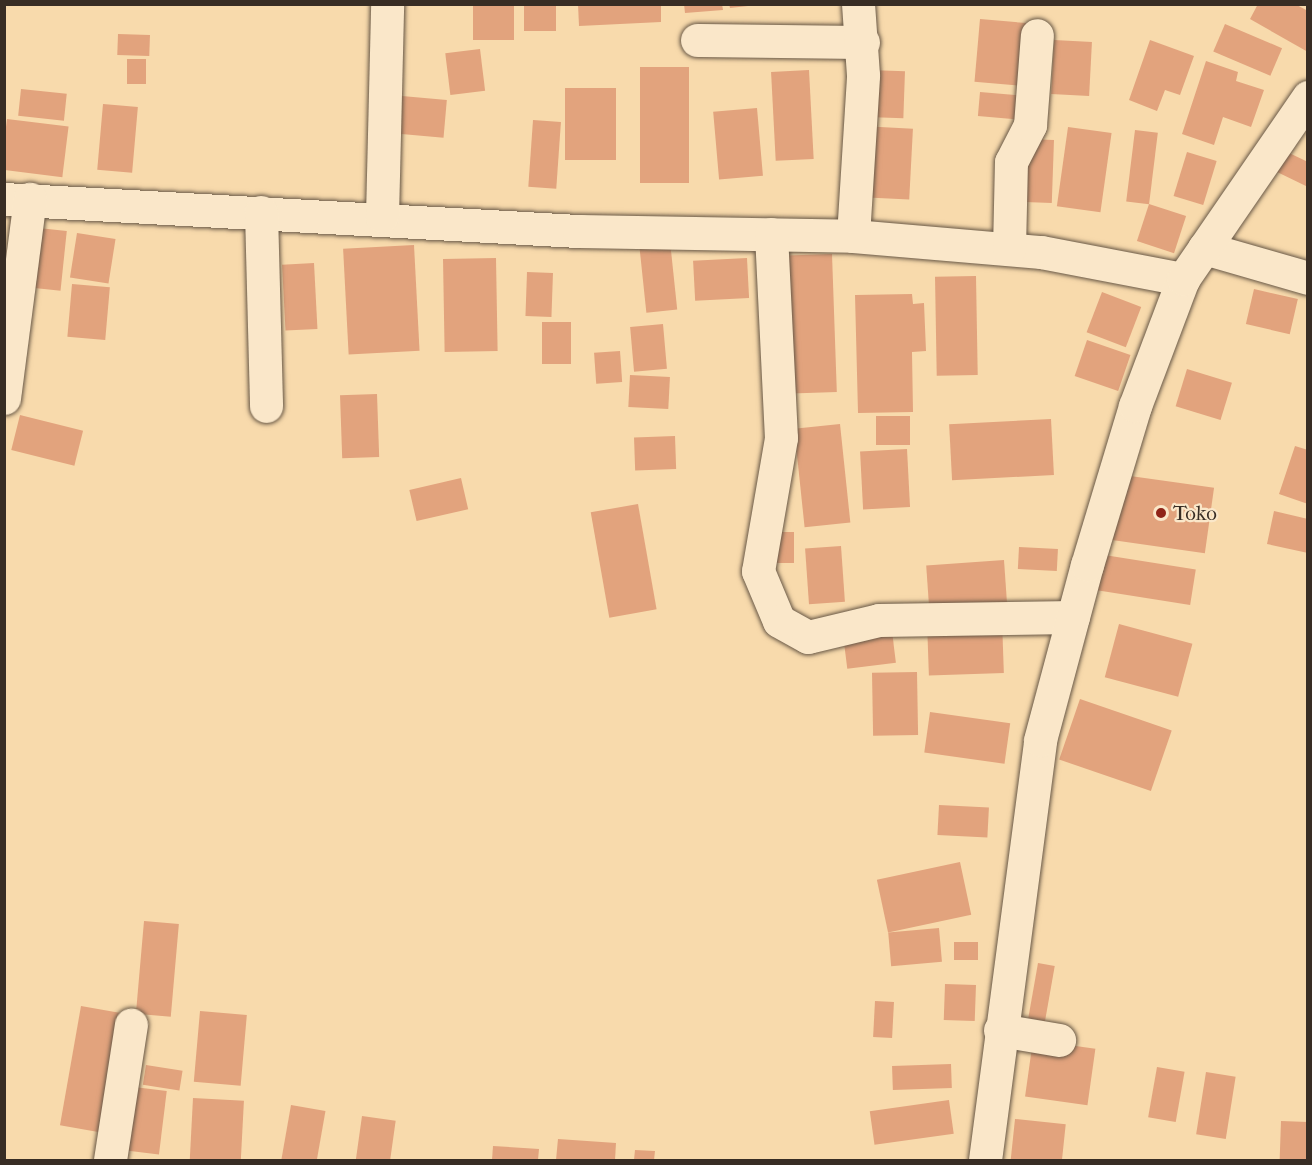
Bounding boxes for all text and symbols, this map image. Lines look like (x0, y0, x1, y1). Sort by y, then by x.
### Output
place label: Toko (1173, 500, 1217, 526)
marker: Toko (1154, 506, 1168, 520)

